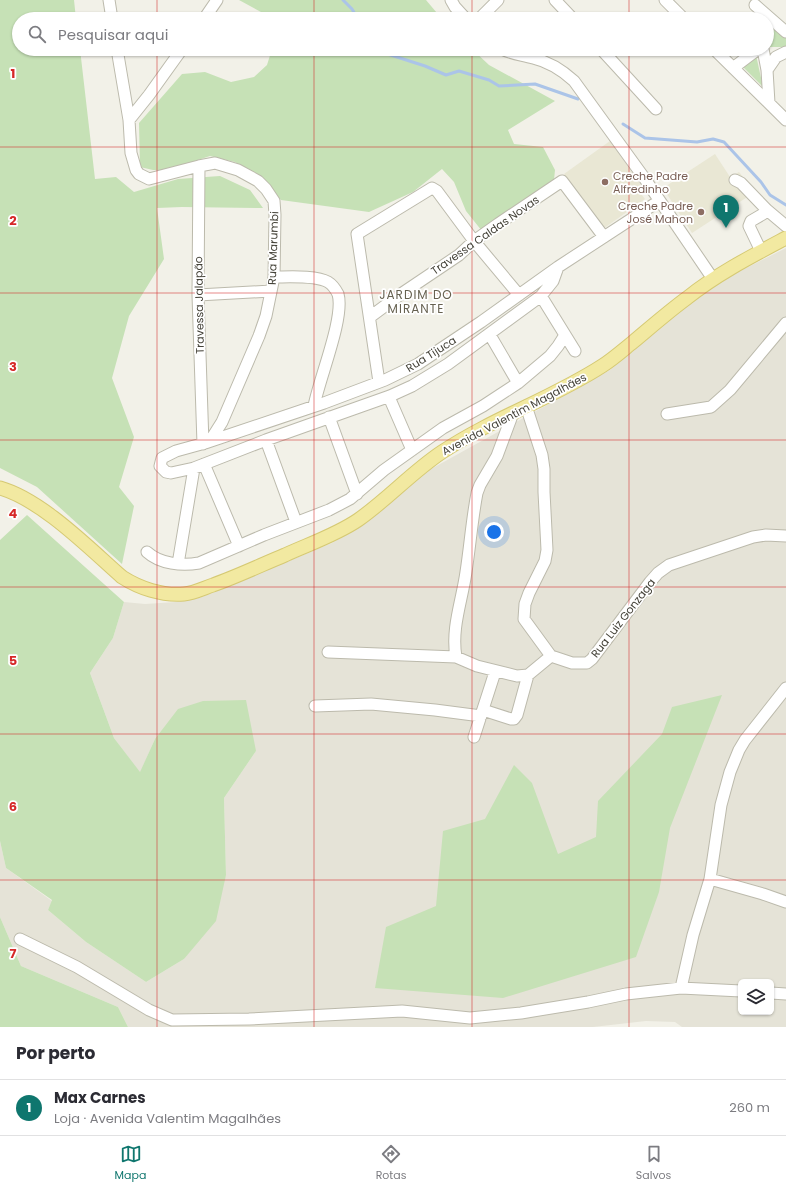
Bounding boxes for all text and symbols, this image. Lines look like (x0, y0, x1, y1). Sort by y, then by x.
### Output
search box (12, 12, 774, 56)
icon: search (26, 23, 48, 45)
text: Pesquisar aqui (58, 24, 168, 45)
text: 1 (11, 64, 15, 83)
place label: Creche Padre Alfredinho (613, 168, 688, 197)
marker: Creche Padre Alfredinho (600, 177, 610, 187)
street label: Travessa Caldas Novas (428, 191, 542, 278)
pin: 1 (713, 195, 739, 228)
place label: Creche Padre José Mahon (618, 198, 693, 227)
marker: Creche Padre José Mahon (696, 207, 706, 217)
text: 2 (9, 211, 17, 230)
street label: Rua Marumbi (264, 211, 282, 285)
street label: Travessa Jalapão (190, 256, 208, 354)
district label: JARDIM DO MIRANTE (379, 286, 453, 317)
street label: Rua Tijuca (403, 332, 459, 376)
text: 3 (9, 357, 17, 376)
street label: Avenida Valentim Magalhães (439, 369, 589, 459)
text: 4 (9, 504, 18, 523)
your location (484, 522, 504, 542)
street label: Rua Luiz Gonzaga (587, 575, 659, 661)
text: 5 (9, 651, 17, 670)
text: 6 (9, 797, 17, 816)
text: 7 (10, 944, 17, 963)
map controls (738, 979, 774, 1015)
button: layers (738, 979, 774, 1015)
text: Por perto (16, 1041, 95, 1065)
text: Max Carnes (54, 1087, 146, 1108)
text: 1 (27, 1098, 31, 1117)
text: 260 m (729, 1098, 770, 1117)
text: Loja · Avenida Valentim Magalhães (54, 1109, 281, 1128)
tab: Mapa (115, 1143, 146, 1184)
tab: Rotas (376, 1143, 407, 1184)
tab: Salvos (636, 1143, 671, 1184)

